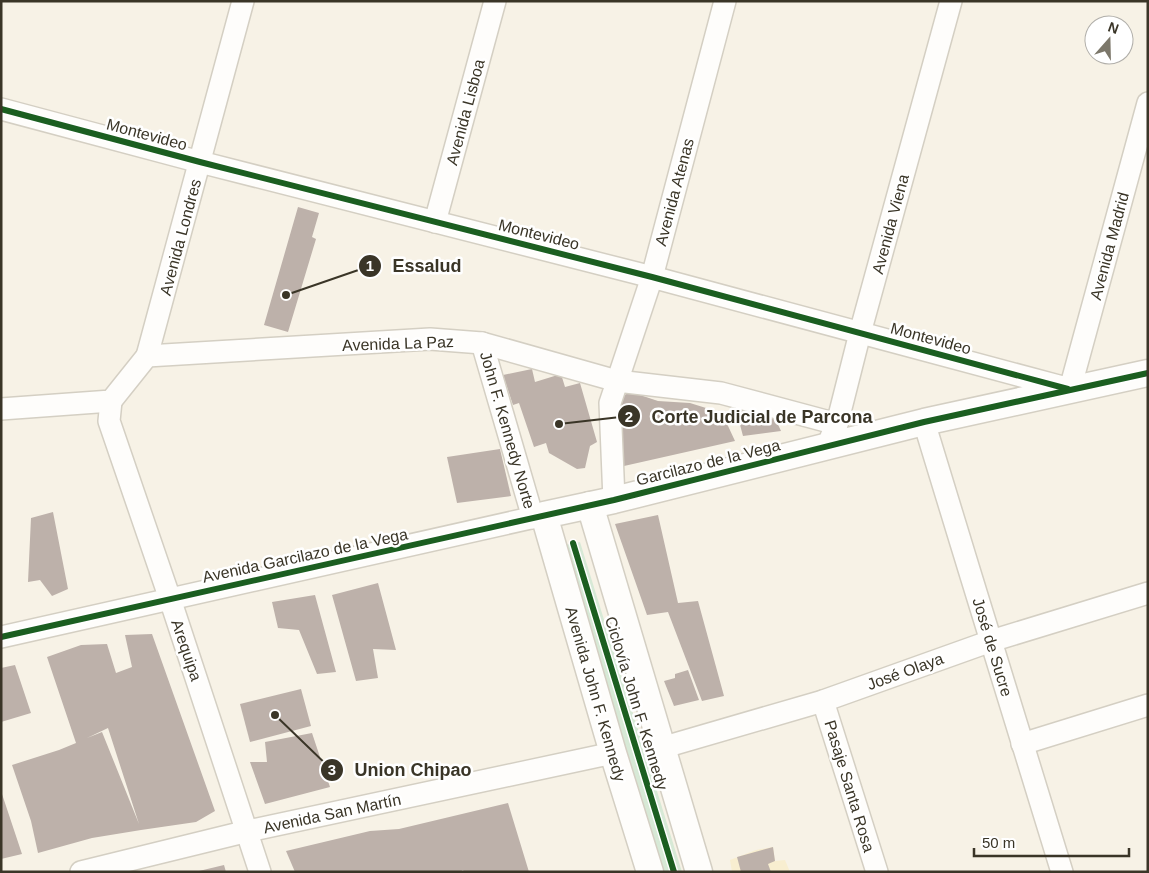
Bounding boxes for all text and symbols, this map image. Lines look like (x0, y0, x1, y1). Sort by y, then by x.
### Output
north arrow (1084, 15, 1134, 65)
text: N (1106, 19, 1121, 37)
street label: Avenida Lisboa (443, 57, 488, 167)
street label: Montevideo (105, 116, 189, 153)
street label: Avenida Atenas (652, 136, 697, 248)
street label: Avenida Viena (869, 172, 912, 276)
street label: Avenida Londres (157, 177, 204, 297)
street label: Avenida Madrid (1087, 190, 1132, 302)
street label: Montevideo (497, 216, 581, 253)
callout: Essalud (357, 250, 471, 283)
text: Essalud (392, 256, 462, 276)
text: 1 (366, 257, 374, 274)
street label: Montevideo (889, 320, 973, 357)
street label: Avenida La Paz (342, 333, 454, 354)
street label: John F. Kennedy Norte (477, 350, 538, 511)
callout: Corte Judicial de Parcona (616, 400, 882, 433)
text: Corte Judicial de Parcona (651, 407, 874, 427)
text: 2 (625, 408, 633, 425)
street label: Garcilazo de la Vega (634, 436, 782, 489)
street label: Avenida Garcilazo de la Vega (201, 525, 409, 586)
street label: José de Sucre (969, 596, 1016, 699)
street label: Avenida John F. Kennedy (562, 605, 629, 784)
street label: Ciclovía John F. Kennedy (602, 614, 671, 792)
street label: Arequipa (168, 617, 205, 683)
street label: José Olaya (865, 650, 946, 693)
street label: Pasaje Santa Rosa (821, 718, 878, 854)
callout: Union Chipao (319, 753, 481, 786)
text: Union Chipao (355, 760, 471, 780)
text: 3 (328, 761, 336, 778)
street label: Avenida San Martín (262, 791, 402, 836)
scale bar (974, 826, 1129, 858)
text: 50 m (982, 834, 1015, 851)

